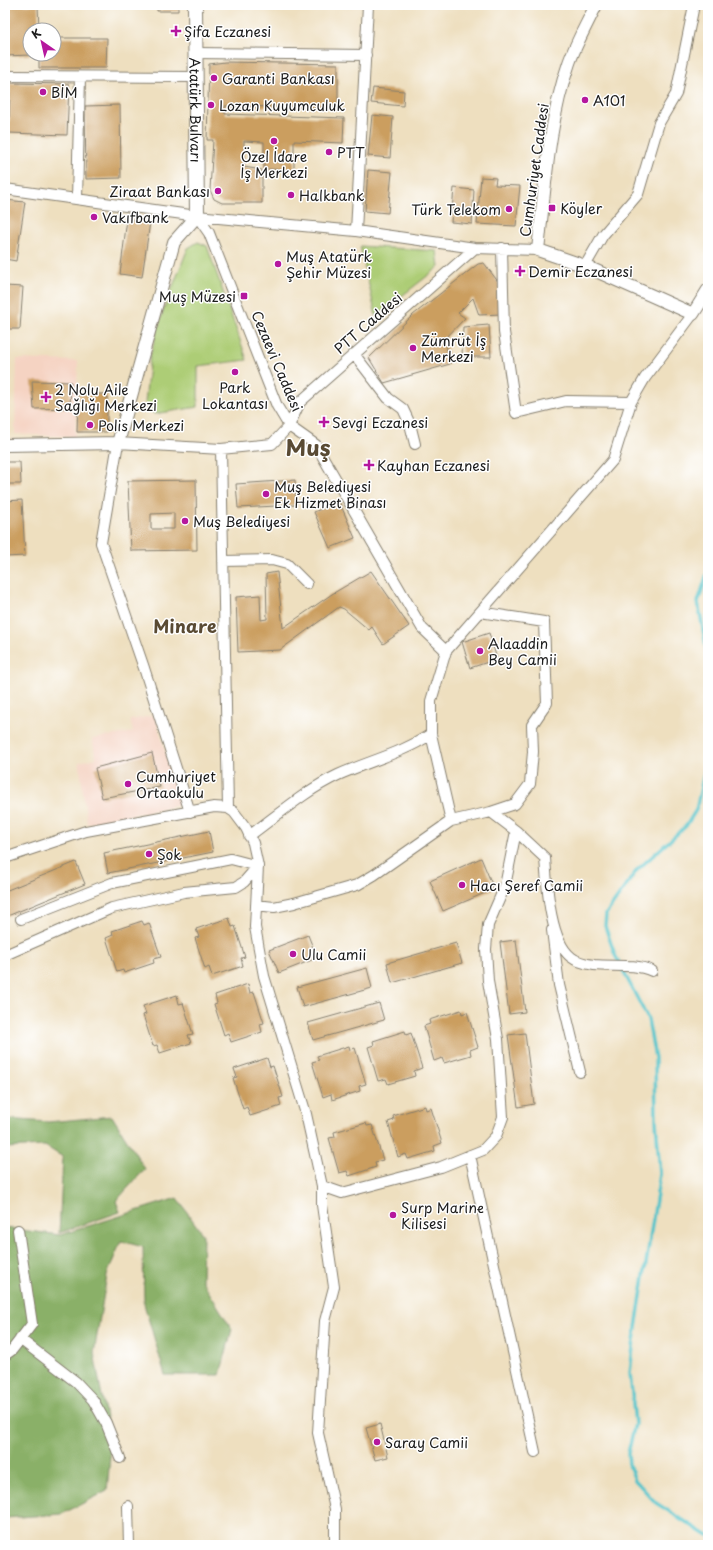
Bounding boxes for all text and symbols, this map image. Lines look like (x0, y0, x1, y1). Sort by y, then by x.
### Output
place label: Şifa Eczanesi (184, 21, 271, 42)
north arrow (22, 22, 62, 62)
text: K (28, 24, 44, 43)
marker: Şifa Eczanesi (171, 26, 181, 36)
street label: Atatürk Bulvarı (185, 57, 207, 163)
place label: Garanti Bankası (222, 68, 335, 89)
marker: Garanti Bankası (209, 73, 219, 83)
place label: BİM (51, 82, 78, 103)
marker: BİM (38, 87, 48, 97)
place label: A101 (593, 90, 625, 111)
place label: Lozan Kuyumculuk (219, 95, 345, 116)
marker: A101 (580, 95, 590, 105)
marker: Lozan Kuyumculuk (206, 100, 216, 110)
street label: Cumhuriyet Caddesi (514, 102, 554, 238)
marker: Özel İdare İş Merkezi (269, 136, 279, 146)
place label: PTT (337, 142, 365, 163)
place label: Özel İdare İş Merkezi (240, 146, 308, 183)
marker: PTT (324, 147, 334, 157)
place label: Ziraat Bankası (109, 181, 210, 202)
place label: Halkbank (299, 185, 365, 206)
marker: Ziraat Bankası (213, 186, 223, 196)
marker: Halkbank (286, 190, 296, 200)
place label: Köyler (560, 198, 603, 219)
place label: Türk Telekom (411, 199, 501, 220)
marker: Köyler (547, 203, 557, 213)
marker: Türk Telekom (504, 204, 514, 214)
place label: Vakıfbank (102, 207, 169, 228)
marker: Vakıfbank (89, 212, 99, 222)
place label: Muş Atatürk Şehir Müzesi (286, 246, 373, 283)
marker: Muş Atatürk Şehir Müzesi (273, 259, 283, 269)
place label: Demir Eczanesi (528, 261, 633, 282)
marker: Demir Eczanesi (515, 266, 525, 276)
place label: Muş Müzesi (159, 286, 236, 307)
street label: PTT Caddesi (329, 287, 407, 359)
marker: Muş Müzesi (239, 291, 249, 301)
street label: Cezaevi Caddesi (246, 307, 308, 415)
place label: Zümrüt İş Merkezi (421, 330, 486, 367)
marker: Zümrüt İş Merkezi (408, 343, 418, 353)
marker: Park Lokantası (230, 367, 240, 377)
place label: Park Lokantası (202, 377, 268, 414)
place label: 2 Nolu Aile Sağlığı Merkezi (55, 379, 157, 416)
marker: 2 Nolu Aile Sağlığı Merkezi (40, 391, 52, 403)
place label: Sevgi Eczanesi (332, 412, 428, 433)
place label: Polis Merkezi (98, 415, 184, 436)
marker: Sevgi Eczanesi (319, 417, 329, 427)
marker: Polis Merkezi (85, 420, 95, 430)
district label: Muş (286, 430, 331, 463)
place label: Kayhan Eczanesi (377, 455, 490, 476)
marker: Kayhan Eczanesi (364, 460, 374, 470)
place label: Muş Belediyesi Ek Hizmet Binası (274, 476, 387, 513)
marker: Muş Belediyesi Ek Hizmet Binası (261, 489, 271, 499)
place label: Muş Belediyesi (193, 511, 290, 532)
marker: Muş Belediyesi (180, 516, 190, 526)
district label: Minare (153, 612, 217, 639)
place label: Alaaddin Bey Camii (488, 633, 557, 670)
marker: Alaaddin Bey Camii (475, 646, 485, 656)
place label: Cumhuriyet Ortaokulu (136, 766, 216, 803)
marker: Cumhuriyet Ortaokulu (123, 779, 133, 789)
place label: Şok (157, 844, 182, 865)
marker: Şok (144, 849, 154, 859)
place label: Hacı Şeref Camii (470, 875, 583, 896)
marker: Hacı Şeref Camii (457, 880, 467, 890)
place label: Ulu Camii (301, 944, 366, 965)
marker: Ulu Camii (288, 949, 298, 959)
place label: Surp Marine Kilisesi (401, 1197, 484, 1234)
marker: Surp Marine Kilisesi (388, 1210, 398, 1220)
place label: Saray Camii (385, 1432, 468, 1453)
marker: Saray Camii (372, 1437, 382, 1447)

